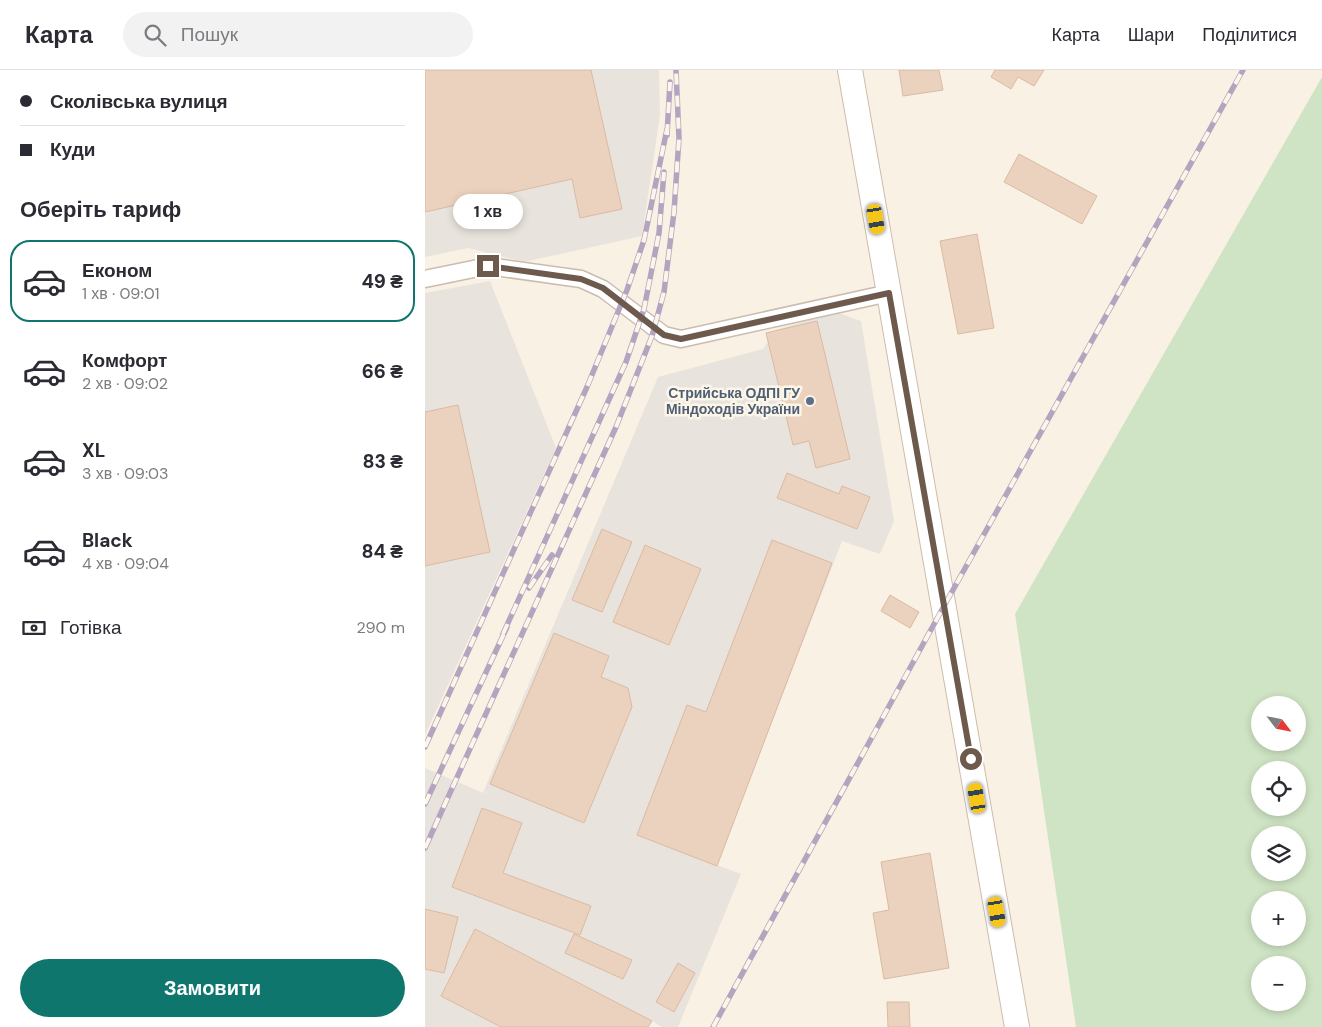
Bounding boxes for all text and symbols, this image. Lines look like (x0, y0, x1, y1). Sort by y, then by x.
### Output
search box (123, 12, 473, 57)
text: Карта (25, 19, 93, 50)
icon: search (141, 21, 169, 49)
text: Пошук (181, 22, 238, 47)
text: Карта (1052, 23, 1100, 47)
text: Шари (1128, 23, 1174, 47)
text: Поділитися (1202, 23, 1297, 47)
text: Сколівська вулиця (50, 89, 228, 114)
text: Куди (50, 137, 95, 162)
callout: 1 хв (453, 194, 523, 228)
text: Оберіть тариф (20, 195, 181, 224)
text: 1 хв (474, 201, 502, 222)
car (866, 203, 885, 235)
route end (477, 255, 499, 277)
text: Економ (82, 258, 152, 283)
icon: car (22, 259, 67, 304)
text: 49 ₴ (361, 269, 403, 294)
text: 1 хв · 09:01 (82, 283, 160, 304)
text: Комфорт (82, 348, 167, 373)
icon: car (22, 349, 67, 394)
text: 66 ₴ (362, 359, 403, 384)
text: 2 хв · 09:02 (82, 373, 168, 394)
place label: Стрийська ОДПІ ГУ Міндоходів України (666, 384, 800, 418)
marker: Стрийська ОДПІ ГУ Міндоходів України (804, 395, 816, 407)
text: XL (82, 438, 105, 463)
icon: car (22, 439, 67, 484)
text: 83 ₴ (362, 449, 403, 474)
text: 3 хв · 09:03 (82, 463, 169, 484)
text: Black (82, 528, 133, 553)
icon: car (22, 529, 67, 574)
text: 84 ₴ (361, 539, 403, 564)
text: 4 хв · 09:04 (82, 553, 169, 574)
icon: cash (20, 614, 48, 642)
text: Готівка (60, 615, 121, 640)
text: 290 m (356, 617, 405, 638)
north arrow (1251, 696, 1306, 751)
map controls (1251, 696, 1306, 1011)
route start (960, 748, 982, 770)
button: locate (1251, 761, 1306, 816)
car (967, 782, 986, 814)
button: layers (1251, 826, 1306, 881)
button: + (1251, 891, 1306, 946)
car (987, 896, 1006, 928)
button: − (1251, 956, 1306, 1011)
button: Замовити (20, 959, 405, 1017)

